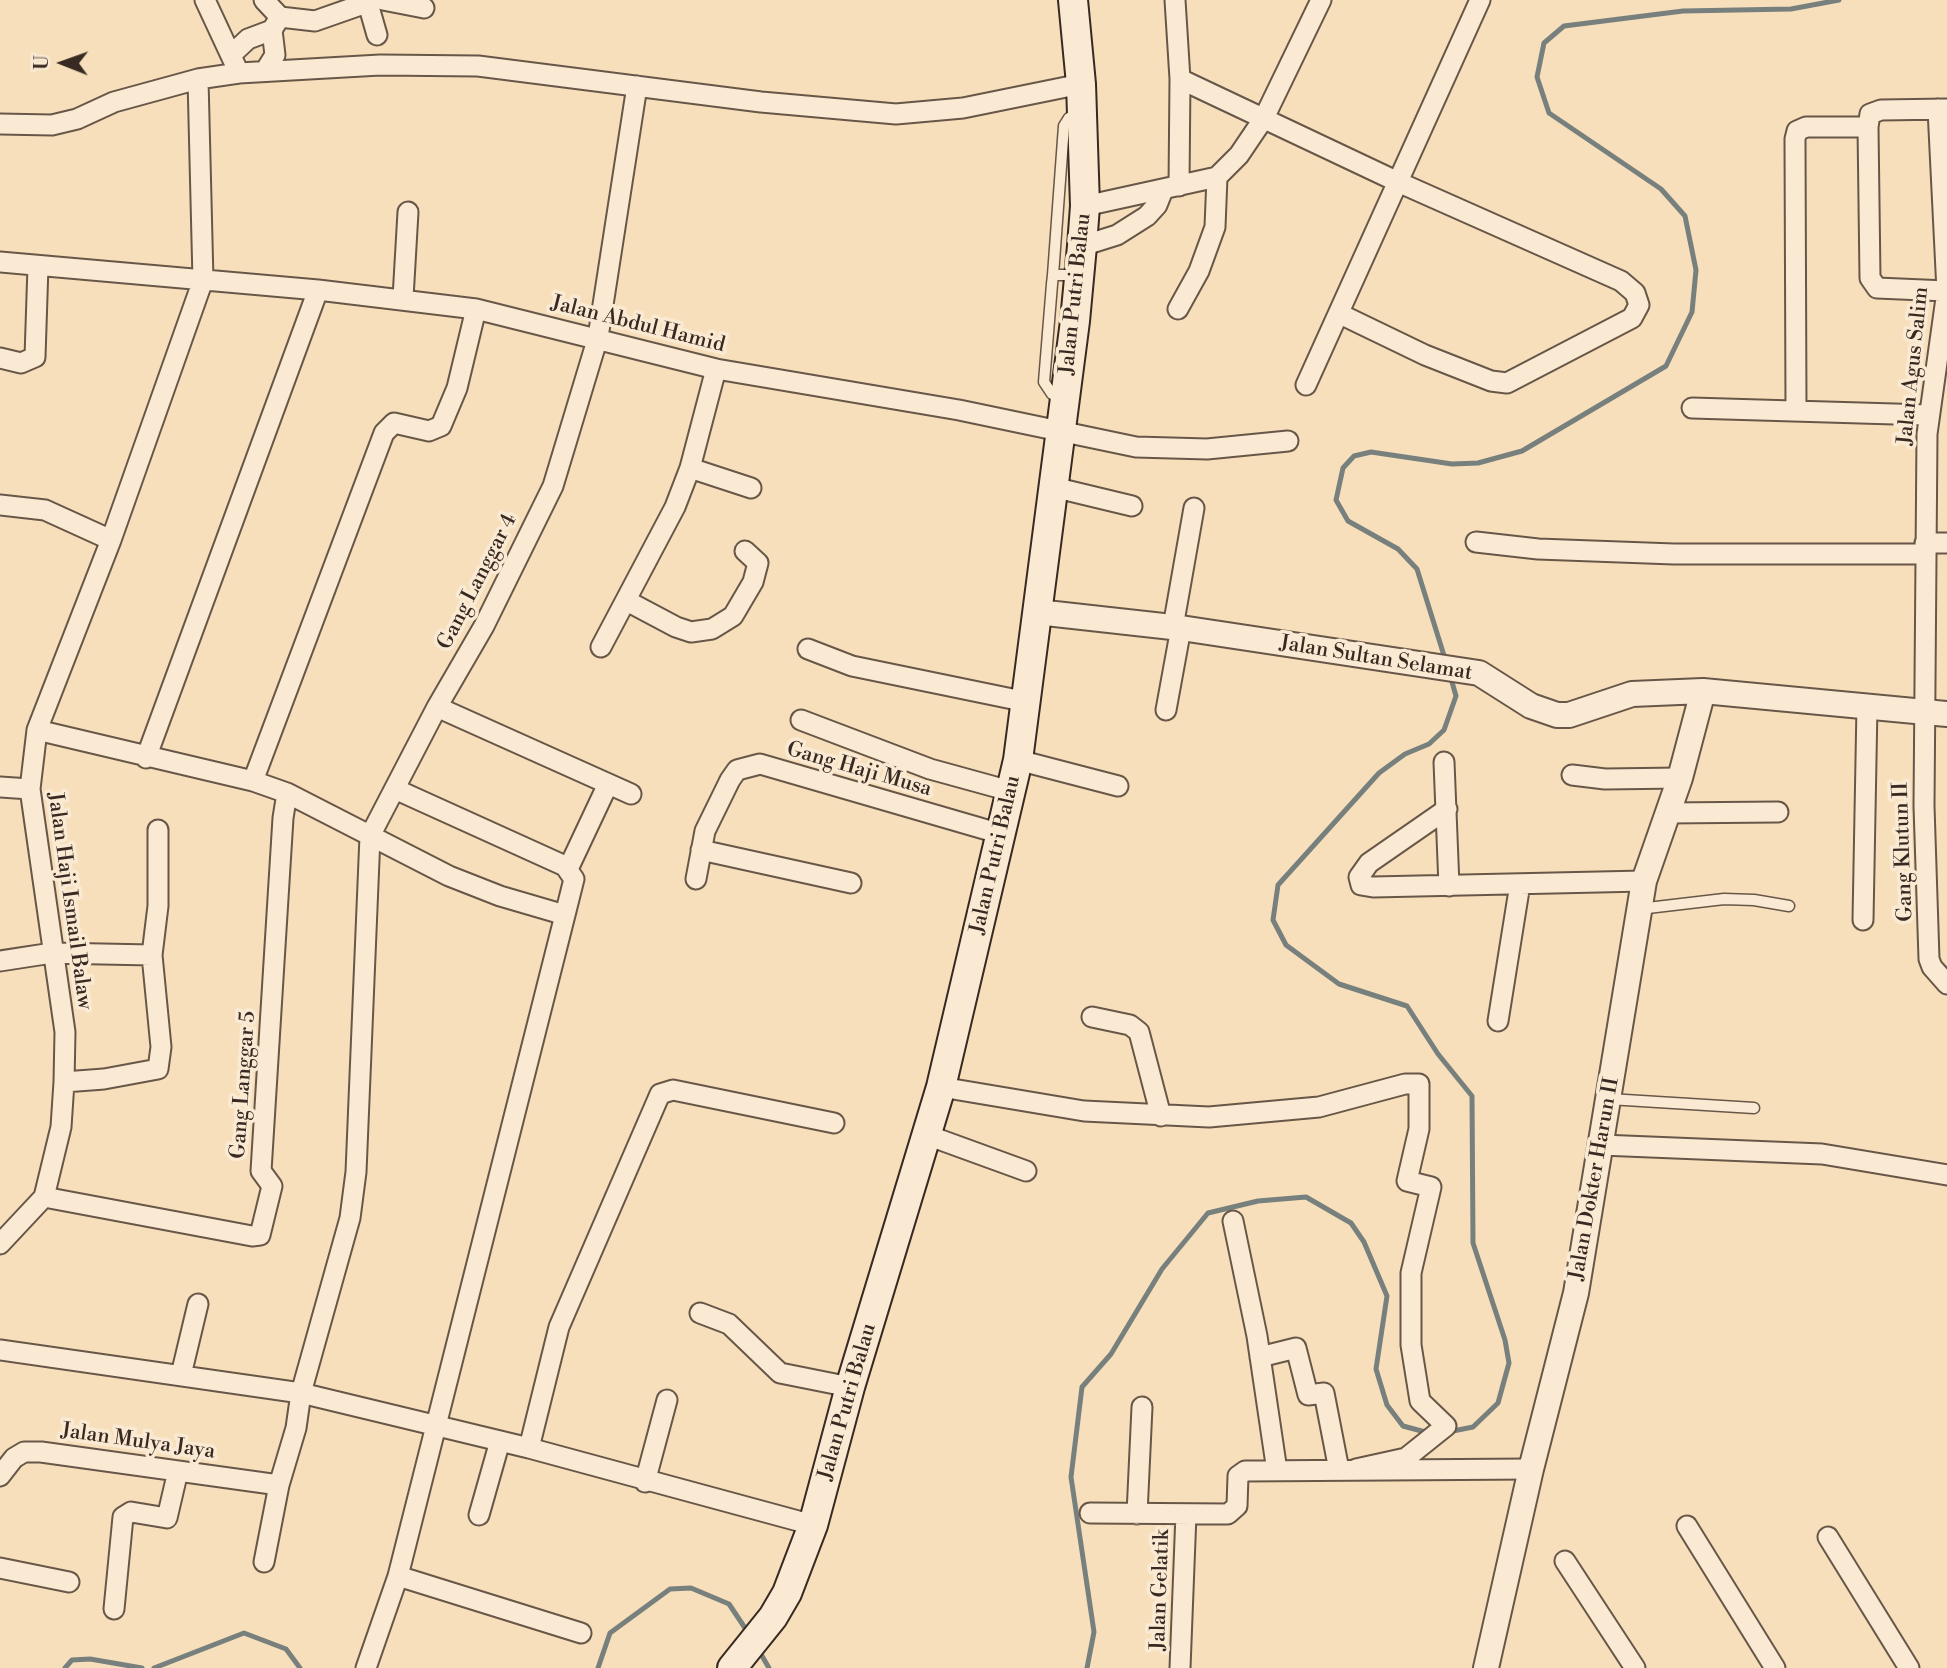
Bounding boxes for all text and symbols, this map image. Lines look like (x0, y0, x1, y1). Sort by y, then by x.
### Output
north arrow (28, 28, 98, 98)
text: U (30, 55, 54, 70)
street label: Jalan Putri Balau (1055, 212, 1097, 376)
street label: Jalan Agus Salim (1893, 286, 1935, 446)
street label: Jalan Abdul Hamid (548, 291, 728, 359)
street label: Gang Langgar 4 (433, 510, 523, 654)
street label: Jalan Sultan Selamat (1278, 631, 1474, 687)
street label: Gang Haji Musa (784, 737, 934, 803)
street label: Jalan Putri Balau (965, 773, 1027, 937)
street label: Gang Klutun II (1889, 782, 1919, 922)
street label: Jalan Haji Ismail Balaw (41, 791, 97, 1011)
street label: Gang Langgar 5 (226, 1010, 262, 1160)
street label: Jalan Dokter Harun II (1565, 1076, 1625, 1282)
street label: Jalan Putri Balau (814, 1321, 882, 1483)
street label: Jalan Mulya Jaya (59, 1419, 217, 1465)
street label: Jalan Gelatik (1146, 1529, 1176, 1651)

